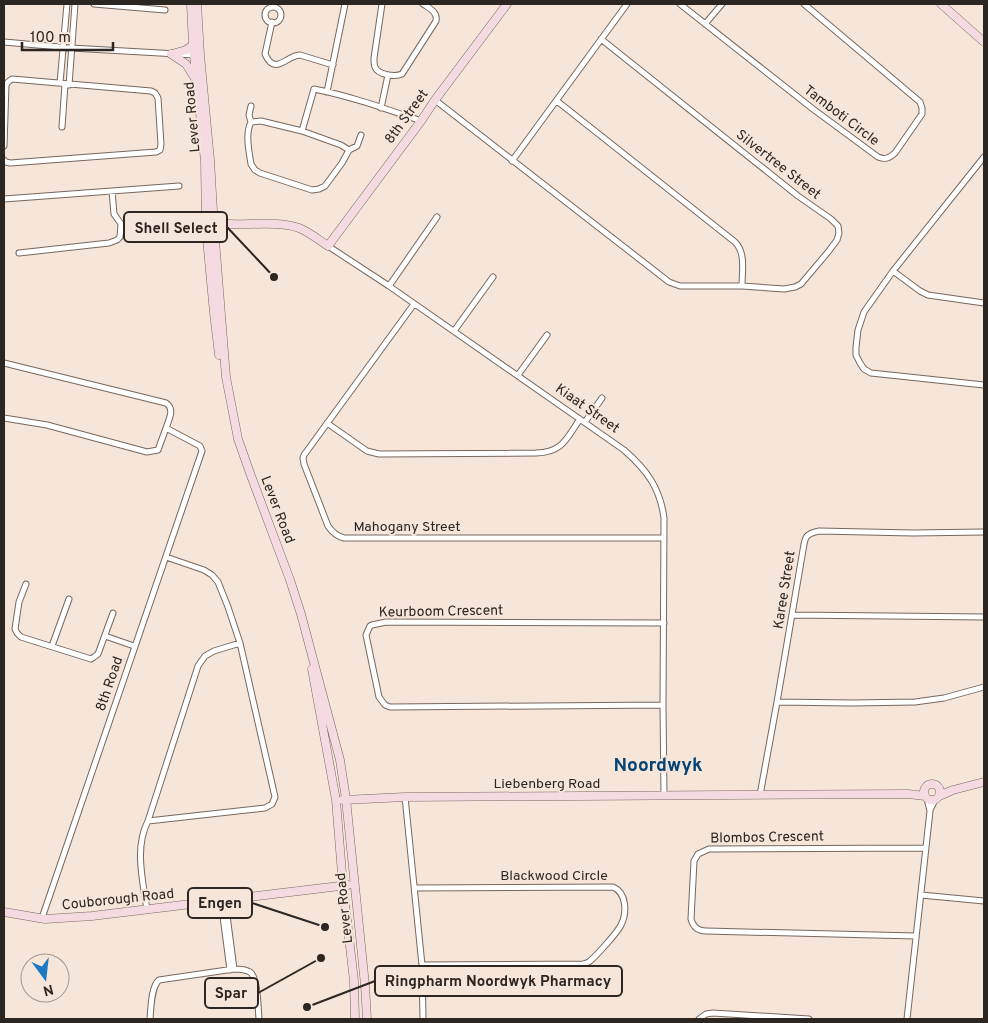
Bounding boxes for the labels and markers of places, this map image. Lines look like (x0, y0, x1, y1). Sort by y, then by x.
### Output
callout: Shell Select (124, 212, 227, 242)
callout: Engen (188, 888, 252, 918)
callout: Ringpharm Noordwyk Pharmacy (375, 966, 622, 996)
callout: Spar (205, 978, 258, 1008)

